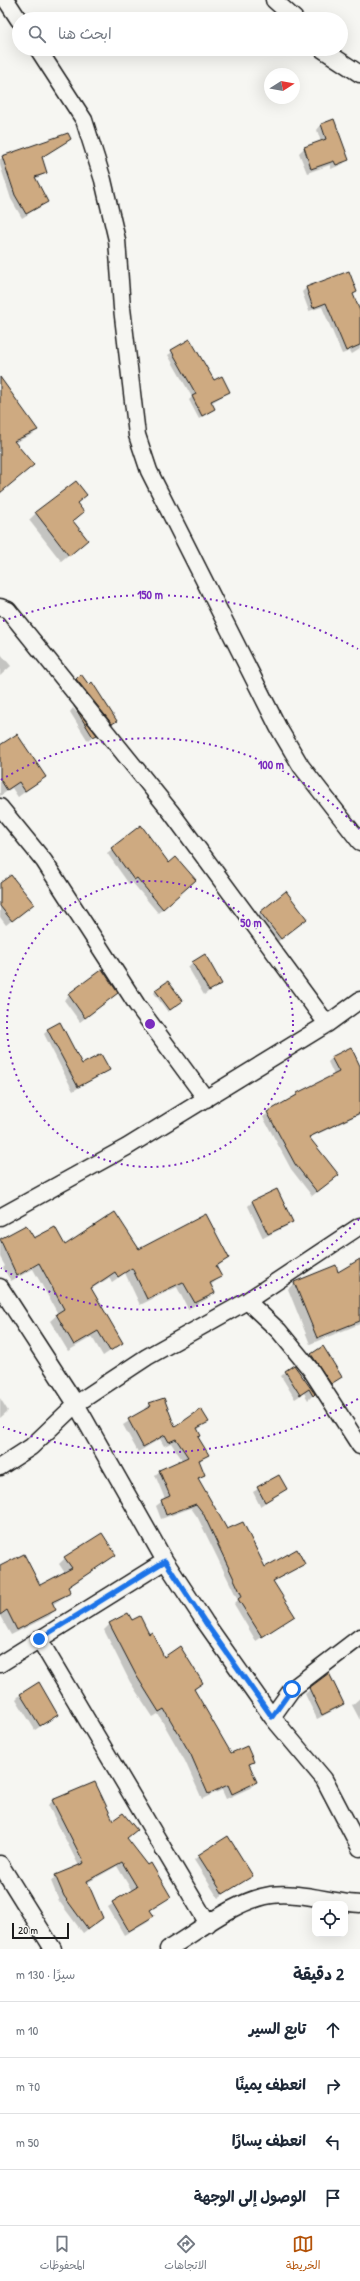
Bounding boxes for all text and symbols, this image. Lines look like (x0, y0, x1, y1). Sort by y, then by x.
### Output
search box (12, 12, 348, 56)
icon: search (26, 23, 48, 45)
text: ابحث هنا (58, 23, 112, 44)
north arrow (264, 68, 300, 104)
text: 150 m (137, 586, 163, 603)
text: 100 m (258, 756, 284, 773)
text: 50 m (240, 914, 262, 931)
centre of rings (143, 1017, 157, 1031)
route end (30, 1630, 48, 1648)
route start (283, 1680, 301, 1698)
map controls (312, 1901, 348, 1937)
button: locate (312, 1901, 348, 1937)
scale bar (12, 1921, 69, 1940)
text: 20 m (18, 1923, 38, 1937)
text: 2 دقيقة (293, 1962, 344, 1985)
text: سيرًا · 130 m (16, 1965, 75, 1983)
text: تابع السير (249, 2018, 306, 2039)
icon: ahead (322, 2019, 344, 2041)
text: 10 m (16, 2021, 38, 2039)
text: انعطف يمينًا (236, 2074, 306, 2095)
icon: right (322, 2075, 344, 2097)
text: 70 m (16, 2077, 40, 2095)
text: انعطف يسارًا (232, 2130, 306, 2151)
icon: left (322, 2131, 344, 2153)
text: 50 m (16, 2133, 39, 2151)
text: الوصول إلى الوجهة (194, 2186, 306, 2207)
icon: arrive (322, 2187, 344, 2209)
tab: المحفوظات (40, 2233, 85, 2275)
tab: الاتجاهات (164, 2233, 207, 2275)
tab: الخريطة (286, 2233, 320, 2275)

